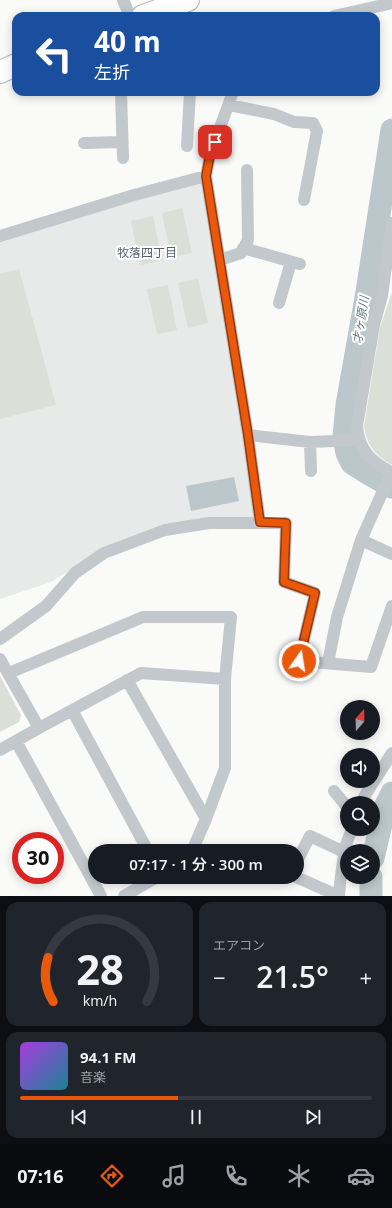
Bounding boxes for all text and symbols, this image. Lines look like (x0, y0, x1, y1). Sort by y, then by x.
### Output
text: 40 m (94, 22, 161, 60)
icon: left (28, 28, 80, 80)
text: 左折 (94, 60, 130, 84)
pin (198, 125, 232, 159)
icon: arrive (204, 131, 226, 153)
district label: 牧落四丁目 (117, 244, 177, 261)
water label: 才ヶ原川 (348, 293, 373, 345)
position arrow (278, 640, 320, 682)
north arrow (340, 700, 380, 740)
map controls (340, 700, 380, 884)
button: sound (340, 748, 380, 788)
button: search (340, 796, 380, 836)
speed limit sign: 30 (12, 832, 64, 884)
button: layers (340, 844, 380, 884)
text: 07:17 · 1 分 · 300 m (129, 854, 263, 874)
text: エアコン (213, 936, 265, 954)
text: 28 (76, 941, 123, 997)
text: 21.5° (256, 956, 329, 997)
text: − (213, 962, 226, 992)
text: + (359, 962, 372, 992)
text: km/h (82, 991, 117, 1010)
text: 94.1 FM (80, 1047, 136, 1067)
text: 音楽 (80, 1068, 106, 1086)
icon: previous (68, 1106, 90, 1128)
icon: pause (185, 1106, 207, 1128)
icon: next (302, 1106, 324, 1128)
icon: directions (98, 1162, 126, 1190)
icon: music (160, 1162, 188, 1190)
icon: phone (222, 1162, 250, 1190)
icon: climate (285, 1162, 313, 1190)
icon: car (347, 1162, 375, 1190)
text: 07:16 (17, 1164, 63, 1188)

